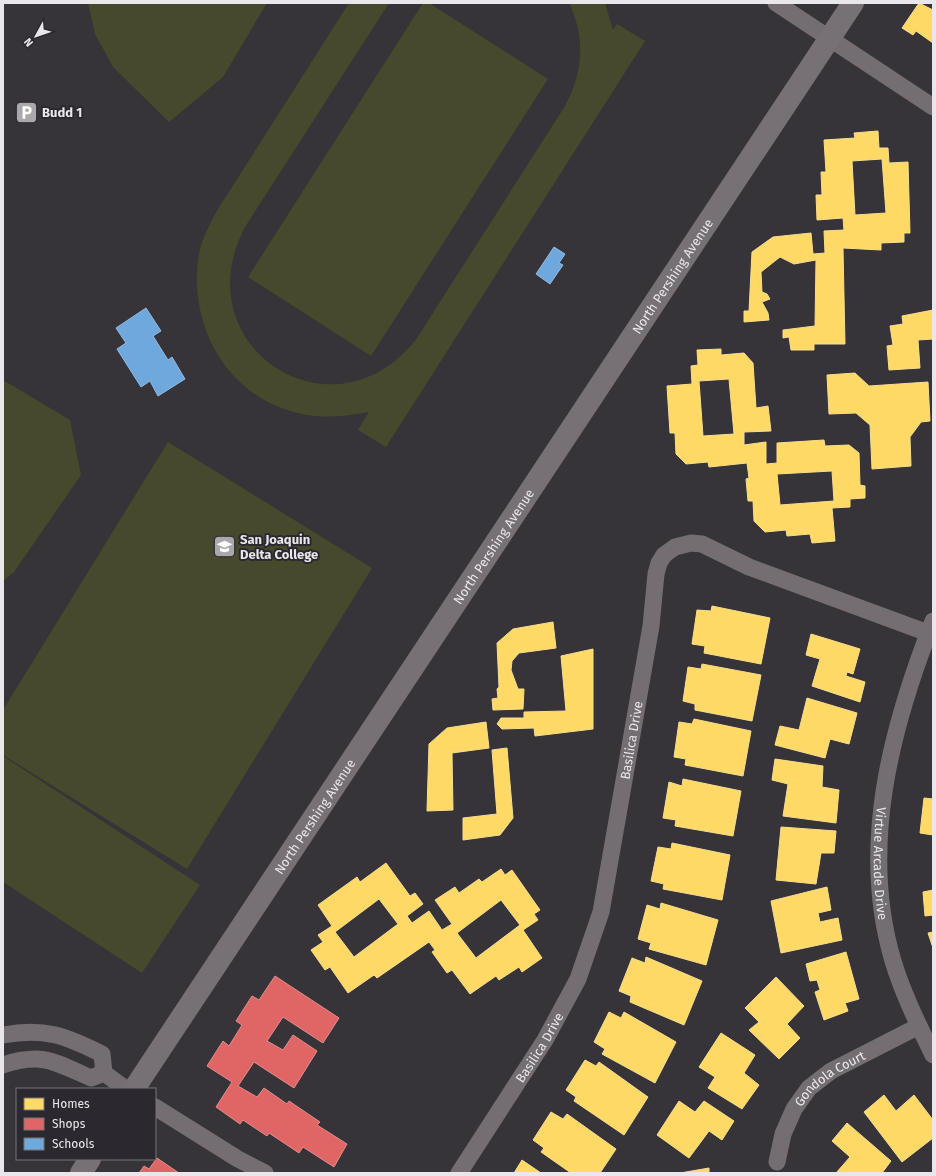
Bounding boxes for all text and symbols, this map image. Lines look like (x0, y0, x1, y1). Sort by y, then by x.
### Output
north arrow (16, 16, 56, 56)
text: N (21, 35, 36, 49)
parking icon: Budd 1 (14, 99, 40, 125)
place label: Budd 1 (42, 105, 82, 120)
street label: North Pershing Avenue (629, 216, 716, 337)
street label: North Pershing Avenue (450, 486, 537, 607)
place label: San Joaquin Delta College (240, 532, 318, 562)
school or university icon: San Joaquin Delta College (211, 533, 237, 559)
street label: Basilica Drive (617, 700, 646, 781)
street label: North Pershing Avenue (271, 756, 358, 877)
street label: Virtue Arcade Drive (871, 806, 890, 921)
street label: Basilica Drive (513, 1010, 566, 1085)
street label: Gondola Court (792, 1048, 868, 1109)
legend (16, 1088, 156, 1160)
text: Homes (52, 1097, 90, 1111)
text: Shops (52, 1117, 86, 1131)
text: Schools (52, 1137, 95, 1151)

